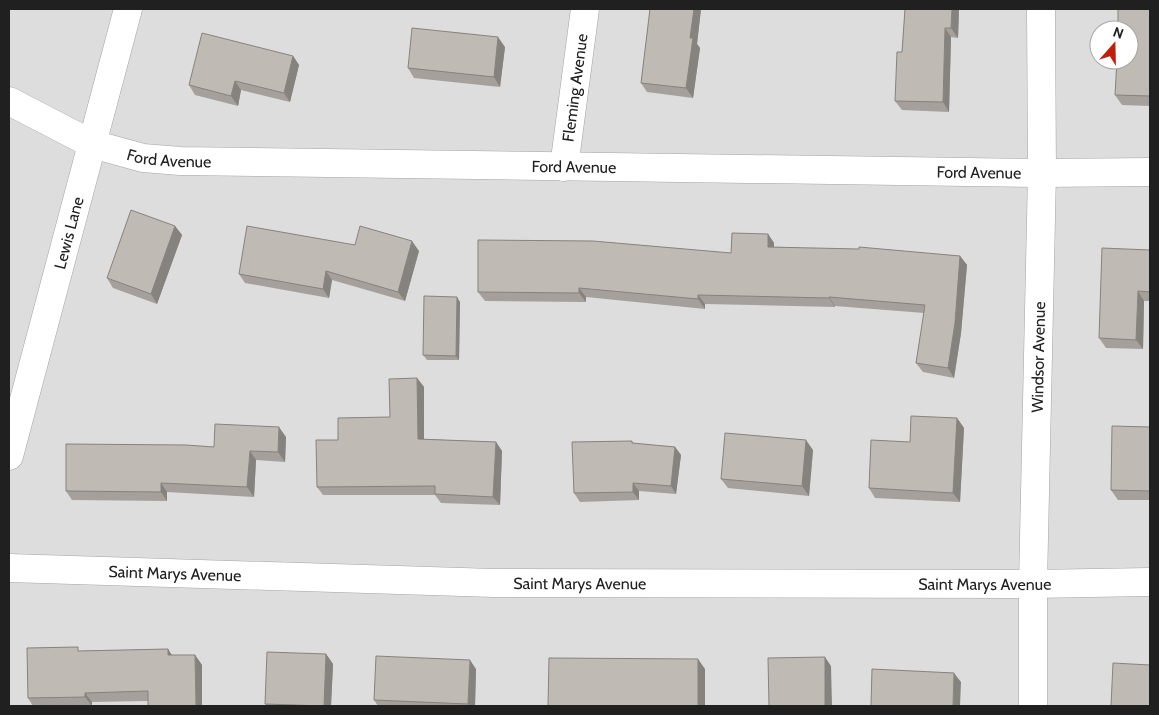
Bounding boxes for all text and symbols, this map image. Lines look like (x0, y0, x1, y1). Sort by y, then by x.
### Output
north arrow (1089, 20, 1139, 70)
text: N (1111, 23, 1126, 43)
street label: Fleming Avenue (558, 32, 591, 143)
street label: Ford Avenue (125, 145, 211, 171)
street label: Ford Avenue (532, 156, 616, 177)
street label: Ford Avenue (936, 162, 1021, 182)
street label: Lewis Lane (50, 194, 87, 271)
street label: Windsor Avenue (1027, 301, 1049, 413)
street label: Saint Marys Avenue (108, 562, 242, 585)
street label: Saint Marys Avenue (513, 574, 646, 593)
street label: Saint Marys Avenue (918, 574, 1051, 594)

